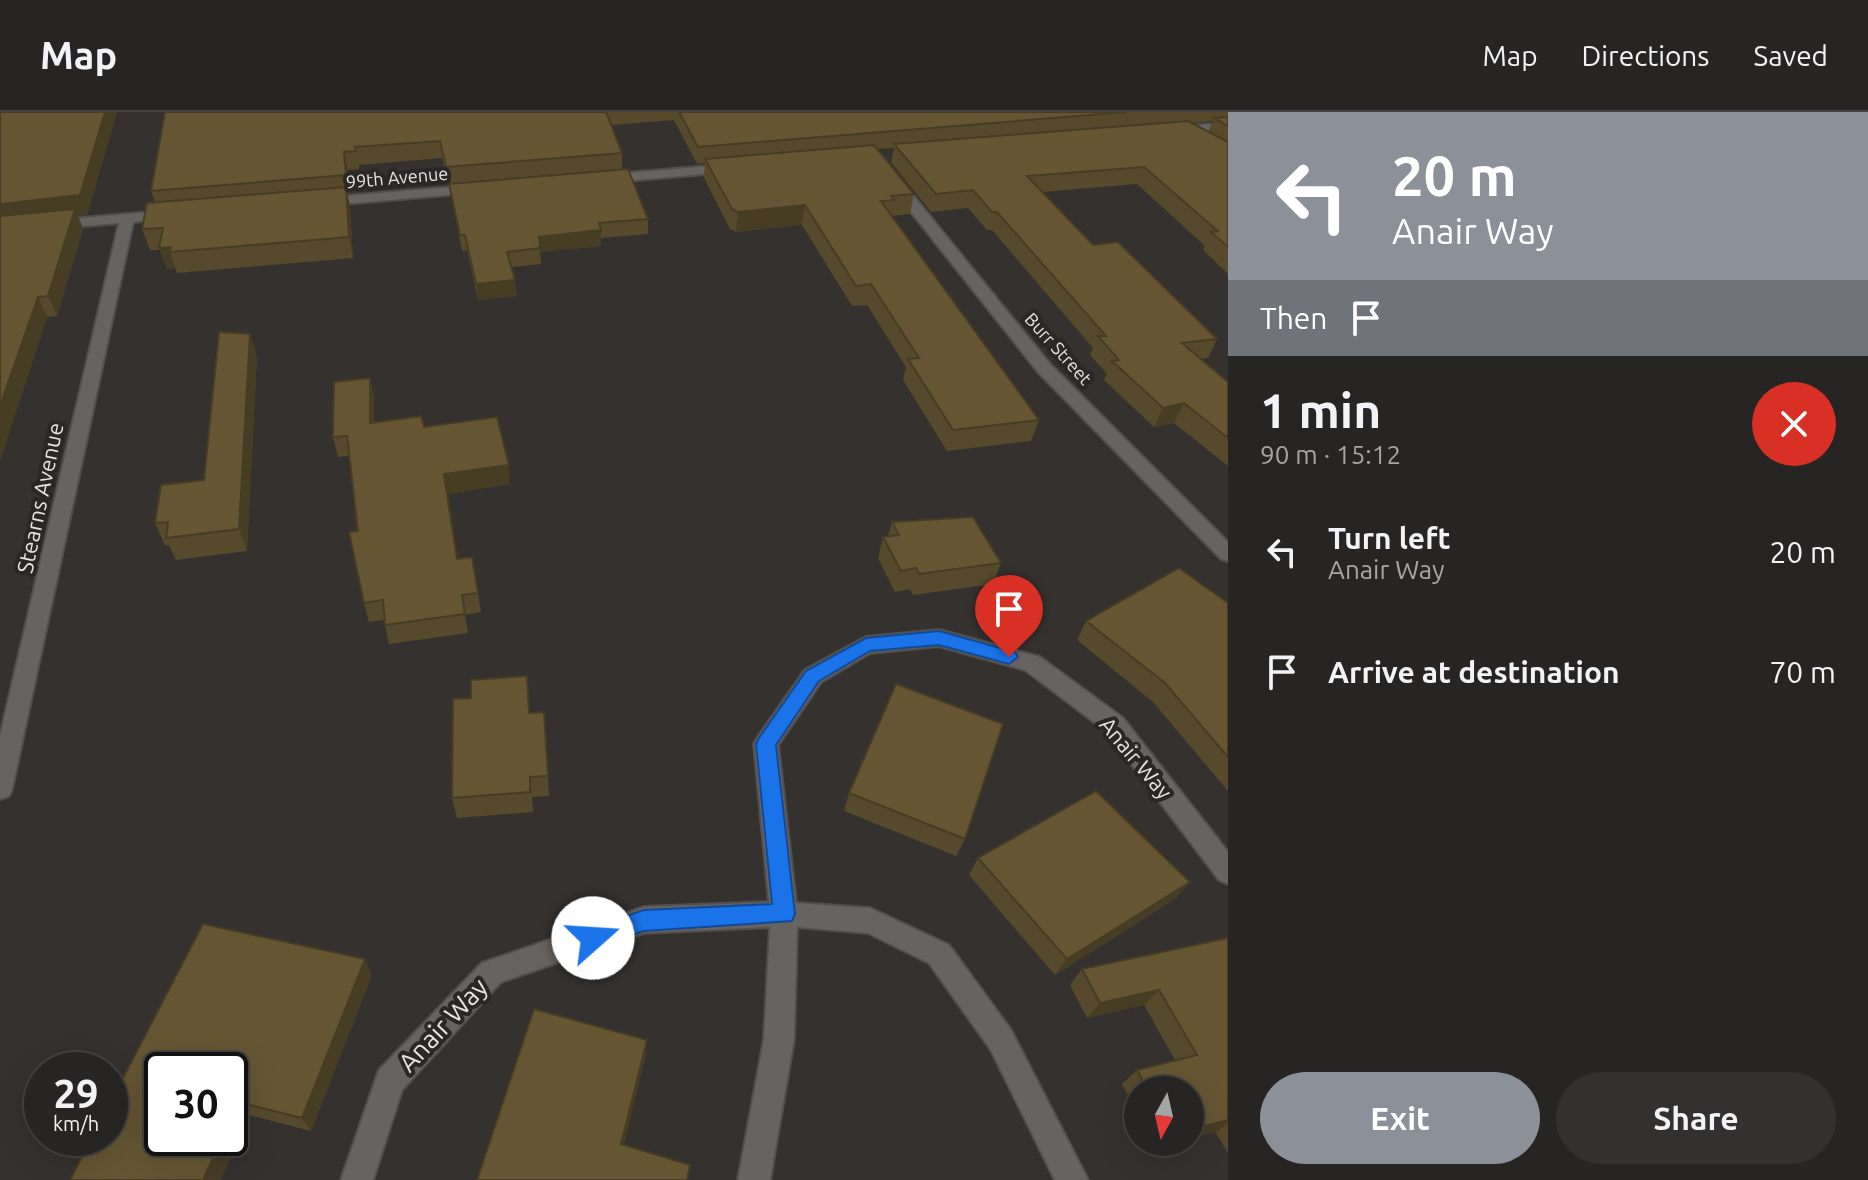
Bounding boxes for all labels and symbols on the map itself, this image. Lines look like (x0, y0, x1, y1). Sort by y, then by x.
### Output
street label: 99th Avenue (345, 163, 449, 191)
street label: Burr Street (1021, 308, 1096, 388)
street label: Stearns Avenue (11, 420, 68, 575)
pin (975, 575, 1043, 657)
street label: Anair Way (1095, 712, 1178, 804)
position arrow (551, 896, 635, 980)
street label: Anair Way (392, 972, 493, 1077)
speed limit sign: 30 (144, 1052, 248, 1156)
north arrow (1124, 1076, 1204, 1156)

